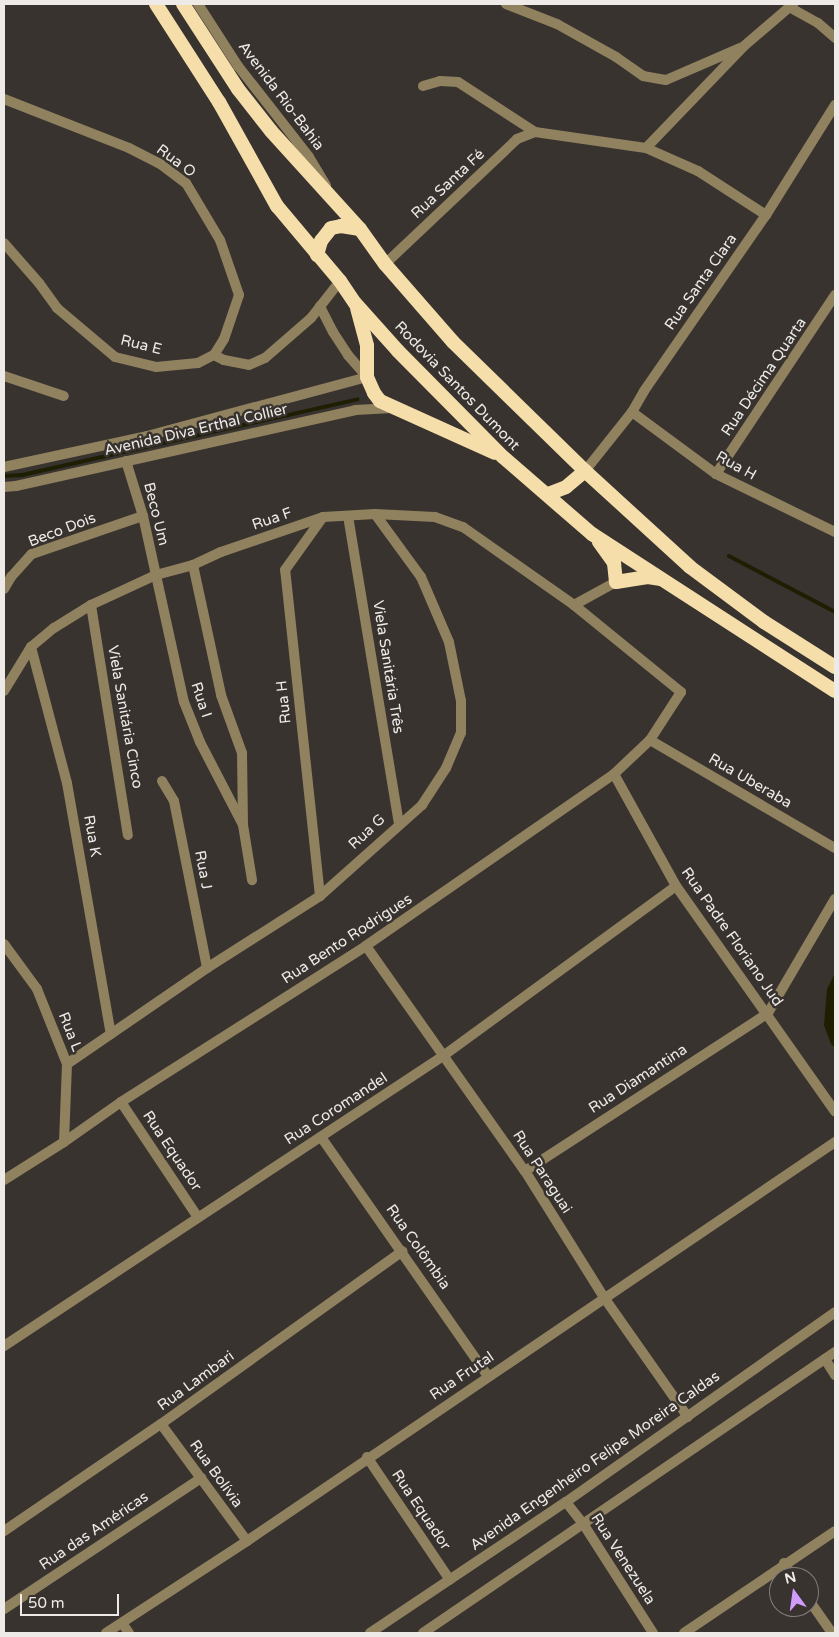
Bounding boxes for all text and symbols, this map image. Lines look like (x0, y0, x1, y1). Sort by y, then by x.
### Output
street label: Avenida Rio-Bahia (234, 38, 328, 154)
street label: Rua O (153, 141, 199, 181)
street label: Rua Santa Fé (408, 145, 488, 223)
street label: Rua Santa Clara (661, 230, 741, 334)
street label: Rua Décima Quarta (718, 314, 810, 440)
street label: Rodovia Santos Dumont (391, 318, 523, 454)
street label: Rua E (119, 331, 163, 359)
street label: Avenida Diva Erthal Collier (103, 400, 289, 460)
street label: Rua H (713, 448, 759, 484)
street label: Beco Um (139, 480, 173, 548)
street label: Rua F (250, 504, 294, 534)
street label: Beco Dois (26, 509, 98, 551)
street label: Viela Sanitária Três (369, 599, 407, 735)
street label: Viela Sanitária Cinco (104, 644, 146, 790)
street label: Rua H (273, 679, 295, 725)
street label: Rua I (187, 680, 215, 720)
street label: Rua Uberaba (705, 750, 795, 812)
street label: Rua G (345, 811, 389, 853)
street label: Rua K (79, 814, 105, 858)
street label: Rua J (190, 849, 216, 891)
street label: Rua Padre Floriano Jud (677, 864, 787, 1010)
street label: Rua Bento Rodrigues (279, 890, 415, 988)
street label: Rua L (54, 1010, 86, 1054)
street label: Rua Diamantina (585, 1041, 691, 1117)
street label: Rua Coromandel (281, 1069, 391, 1149)
street label: Rua Equador (139, 1107, 205, 1195)
street label: Rua Paraguai (509, 1127, 575, 1217)
street label: Rua Colômbia (382, 1201, 454, 1293)
street label: Rua Lambari (154, 1347, 238, 1415)
street label: Rua Frutal (426, 1348, 498, 1404)
street label: Avenida Engenheiro Felipe Moreira Caldas (467, 1367, 723, 1555)
street label: Rua Bolívia (185, 1437, 247, 1511)
street label: Rua Equador (388, 1466, 454, 1554)
street label: Rua das Américas (36, 1488, 152, 1574)
street label: Rua Venezuela (587, 1510, 659, 1608)
north arrow (769, 1567, 819, 1617)
text: N (783, 1568, 798, 1588)
scale bar (22, 1584, 121, 1616)
text: 50 m (28, 1594, 65, 1612)

